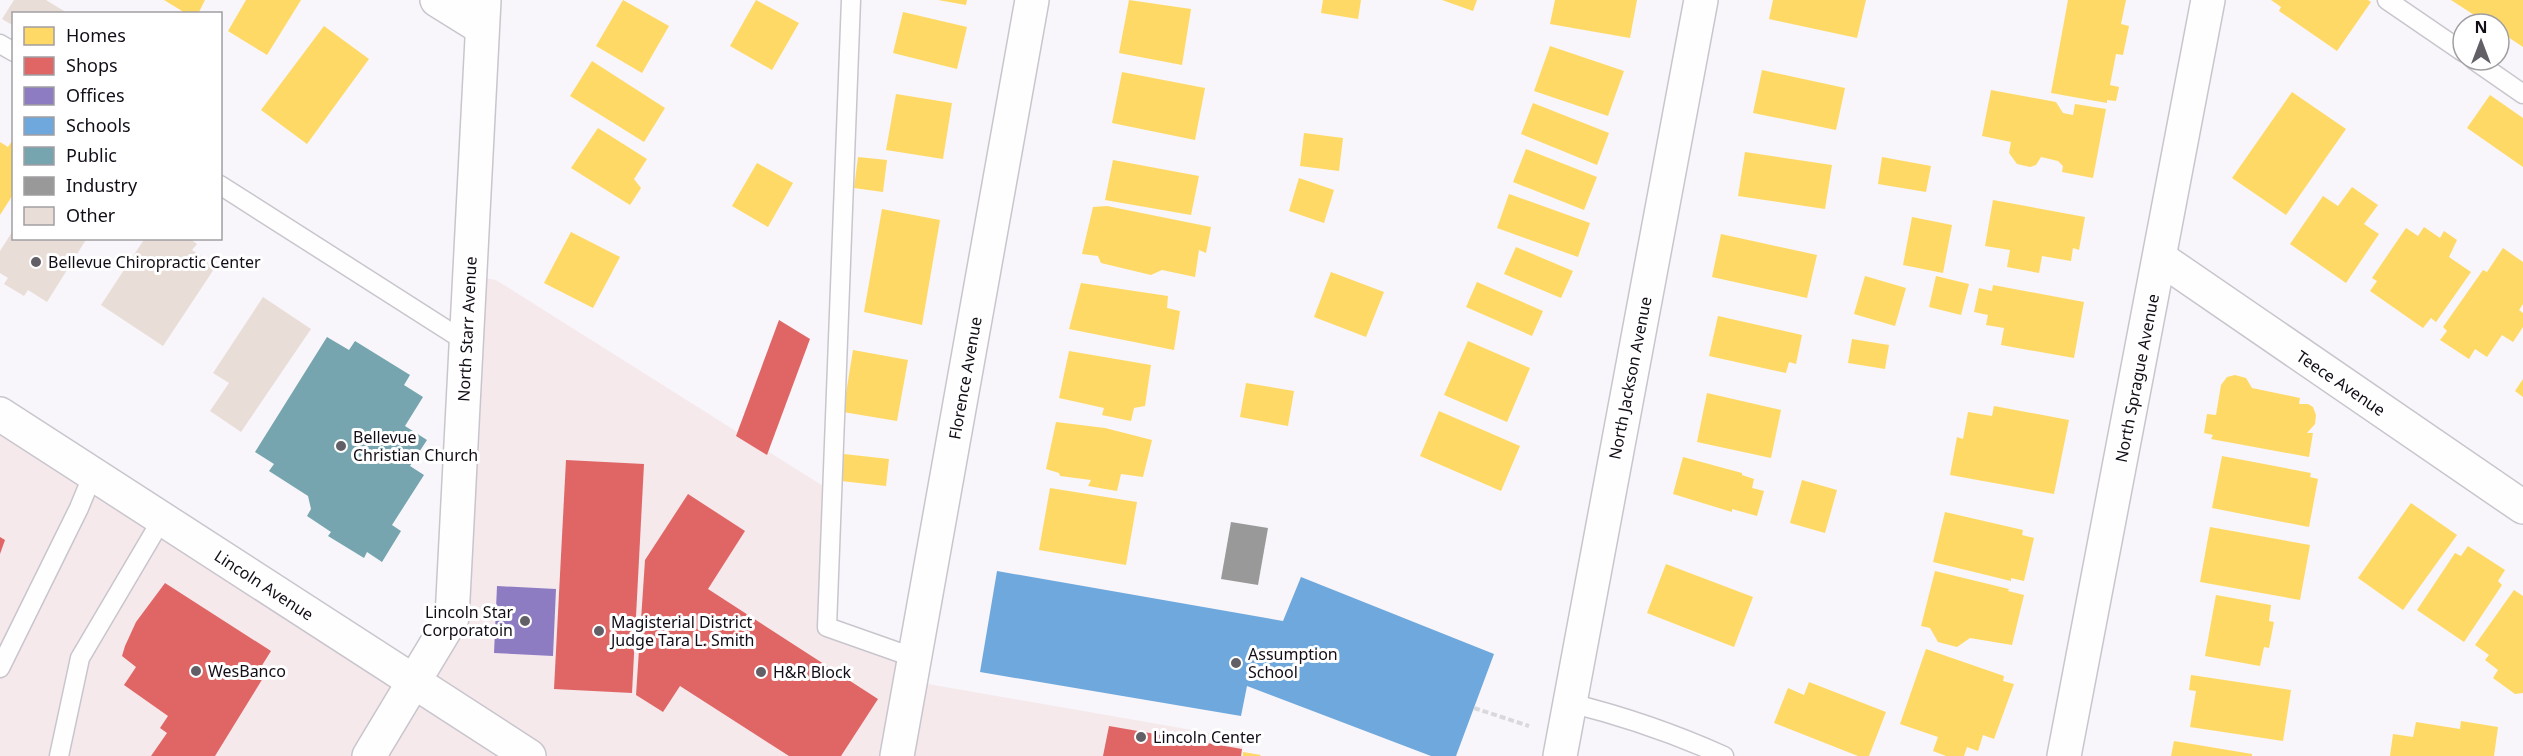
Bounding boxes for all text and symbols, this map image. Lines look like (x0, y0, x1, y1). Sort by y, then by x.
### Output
legend (12, 12, 222, 240)
north arrow (2451, 12, 2511, 72)
text: N (2474, 16, 2488, 38)
text: Homes (66, 23, 126, 47)
text: Shops (66, 53, 118, 77)
text: Offices (66, 83, 125, 107)
text: Schools (66, 113, 131, 137)
text: Public (66, 143, 117, 167)
text: Industry (66, 173, 138, 197)
text: Other (66, 203, 116, 227)
place label: Bellevue Chiropractic Center (48, 251, 261, 273)
marker: Bellevue Chiropractic Center (29, 255, 43, 269)
street label: North Starr Avenue (452, 256, 482, 402)
street label: North Sprague Avenue (2110, 292, 2164, 464)
street label: North Jackson Avenue (1603, 295, 1657, 461)
street label: Florence Avenue (943, 315, 987, 441)
street label: Teece Avenue (2292, 345, 2390, 421)
place label: Bellevue Christian Church (353, 426, 478, 466)
marker: Bellevue Christian Church (334, 439, 348, 453)
street label: Lincoln Avenue (210, 545, 318, 625)
place label: Lincoln Star Corporatoin (422, 601, 513, 641)
place label: Magisterial District Judge Tara L. Smith (609, 611, 755, 651)
marker: Lincoln Star Corporatoin (518, 614, 532, 628)
marker: Magisterial District Judge Tara L. Smith (592, 624, 606, 638)
place label: Assumption School (1248, 643, 1338, 683)
marker: Assumption School (1229, 656, 1243, 670)
place label: WesBanco (208, 660, 286, 682)
place label: H&R Block (773, 661, 852, 683)
marker: WesBanco (189, 664, 203, 678)
marker: H&R Block (754, 665, 768, 679)
place label: Lincoln Center (1153, 726, 1262, 748)
marker: Lincoln Center (1134, 730, 1148, 744)

